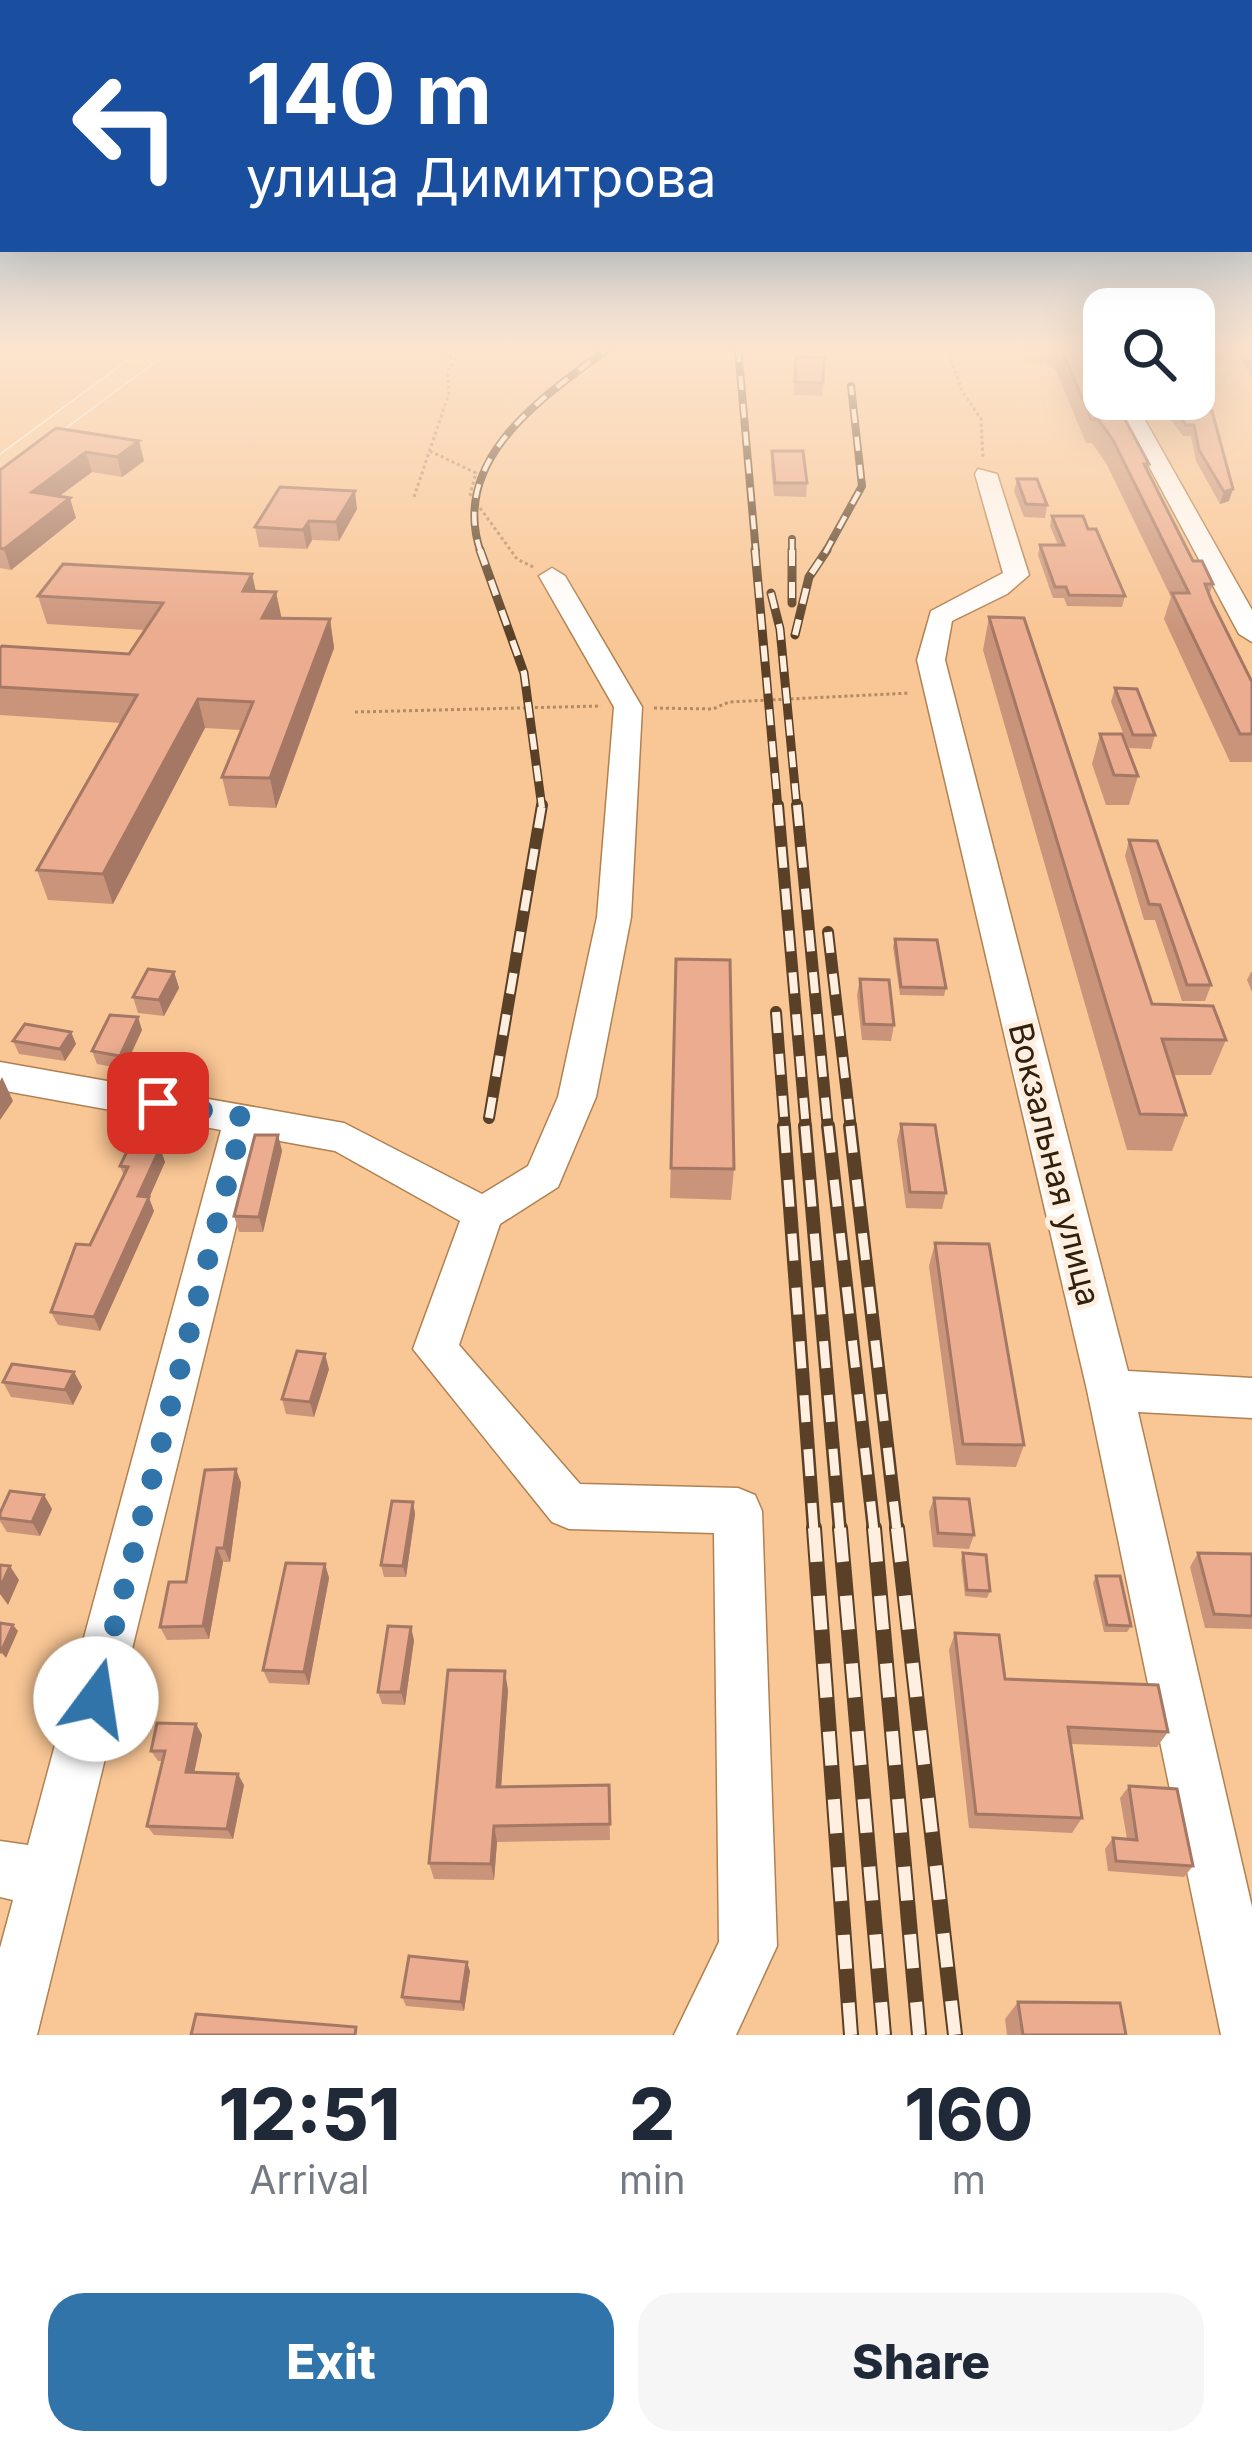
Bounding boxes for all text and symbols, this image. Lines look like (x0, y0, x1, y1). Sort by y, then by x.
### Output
text: 140 m (246, 43, 492, 144)
icon: left (48, 48, 204, 204)
text: улица Димитрова (246, 145, 717, 210)
map controls (1083, 288, 1215, 420)
button: search (1083, 288, 1215, 420)
street label: Вокзальная улица (1000, 1018, 1110, 1310)
pin (107, 1052, 209, 1154)
icon: arrive (125, 1070, 191, 1136)
position arrow (33, 1636, 159, 1762)
text: 12:51 (219, 2070, 400, 2157)
text: 2 (629, 2070, 675, 2157)
text: 160 (904, 2070, 1033, 2157)
text: Arrival (249, 2156, 369, 2203)
text: min (619, 2156, 686, 2203)
text: m (952, 2156, 986, 2203)
button: Exit (48, 2293, 614, 2431)
button: Share (638, 2293, 1204, 2431)

